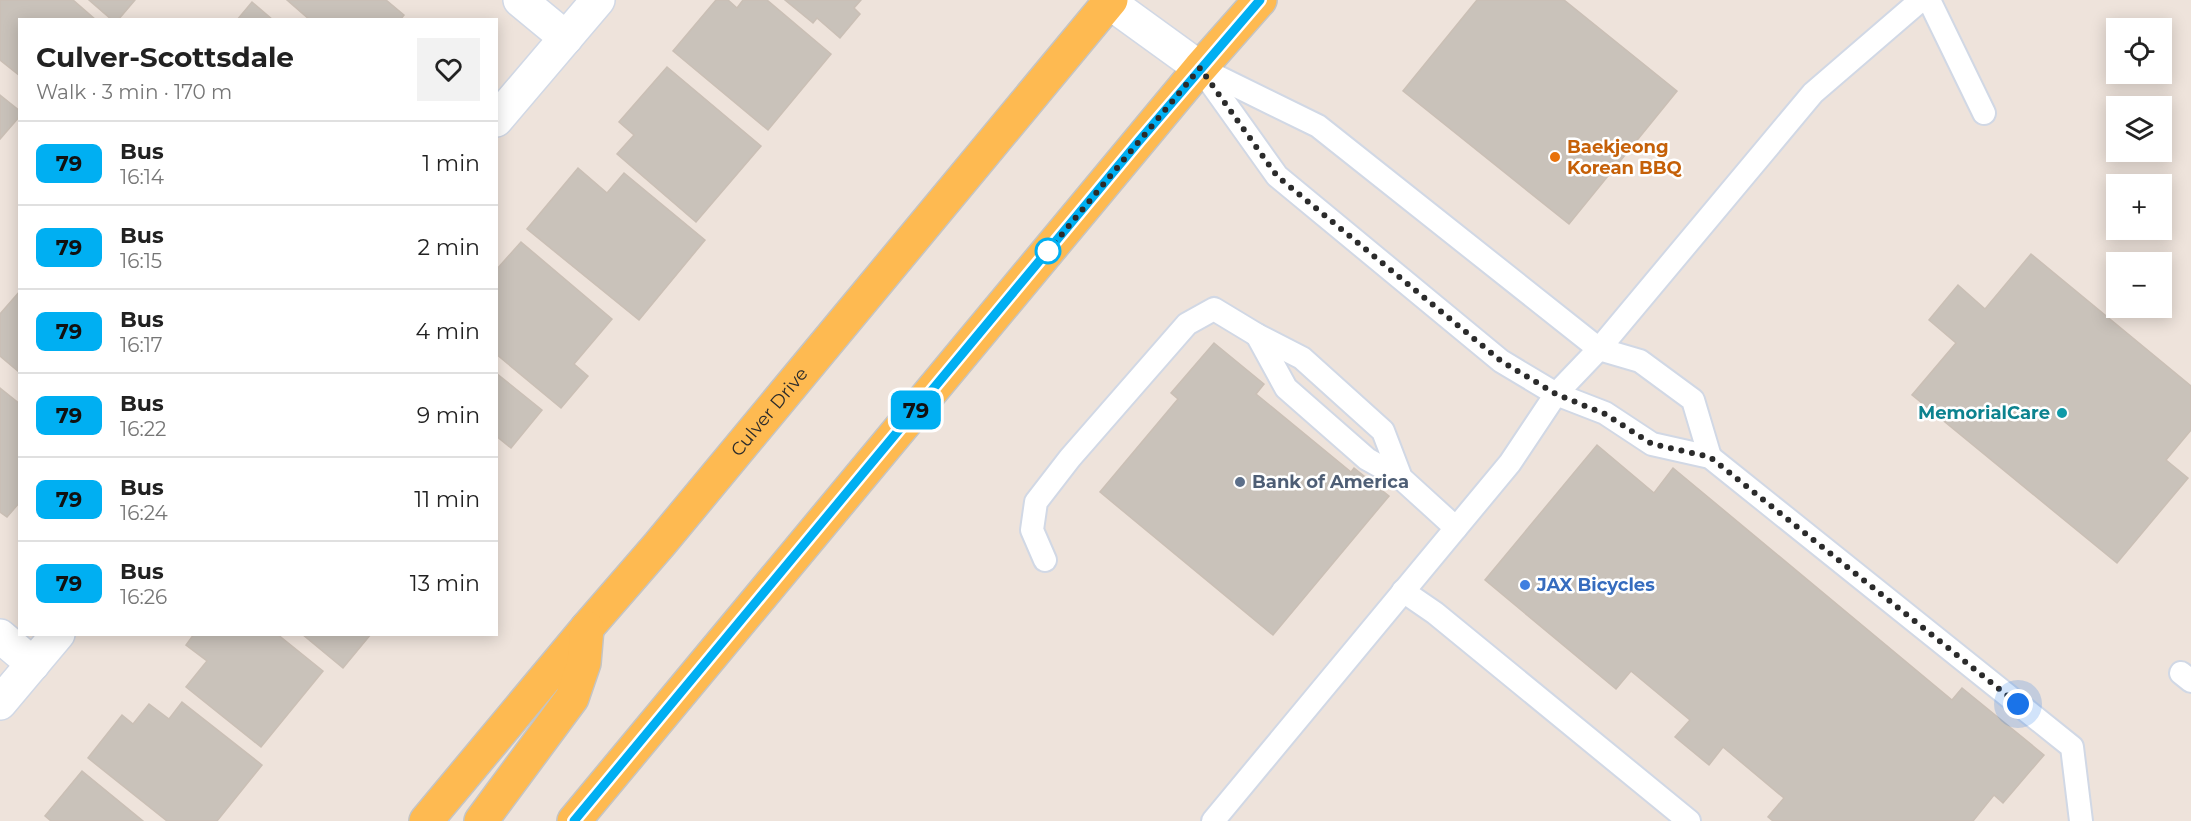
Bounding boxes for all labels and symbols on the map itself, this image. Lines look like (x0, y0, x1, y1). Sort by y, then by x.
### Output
place label: Baekjeong Korean BBQ (1567, 136, 1683, 179)
marker: Baekjeong Korean BBQ (1548, 150, 1562, 164)
unlabelled marker (1035, 238, 1061, 264)
street label: Culver Drive (726, 363, 813, 461)
line badge: 79 (889, 390, 943, 430)
place label: MemorialCare (1918, 402, 2050, 424)
marker: MemorialCare (2055, 406, 2069, 420)
place label: Bank of America (1252, 471, 1409, 493)
marker: Bank of America (1233, 475, 1247, 489)
place label: JAX Bicycles (1536, 574, 1655, 596)
marker: JAX Bicycles (1518, 578, 1532, 592)
your location (2003, 689, 2033, 719)

